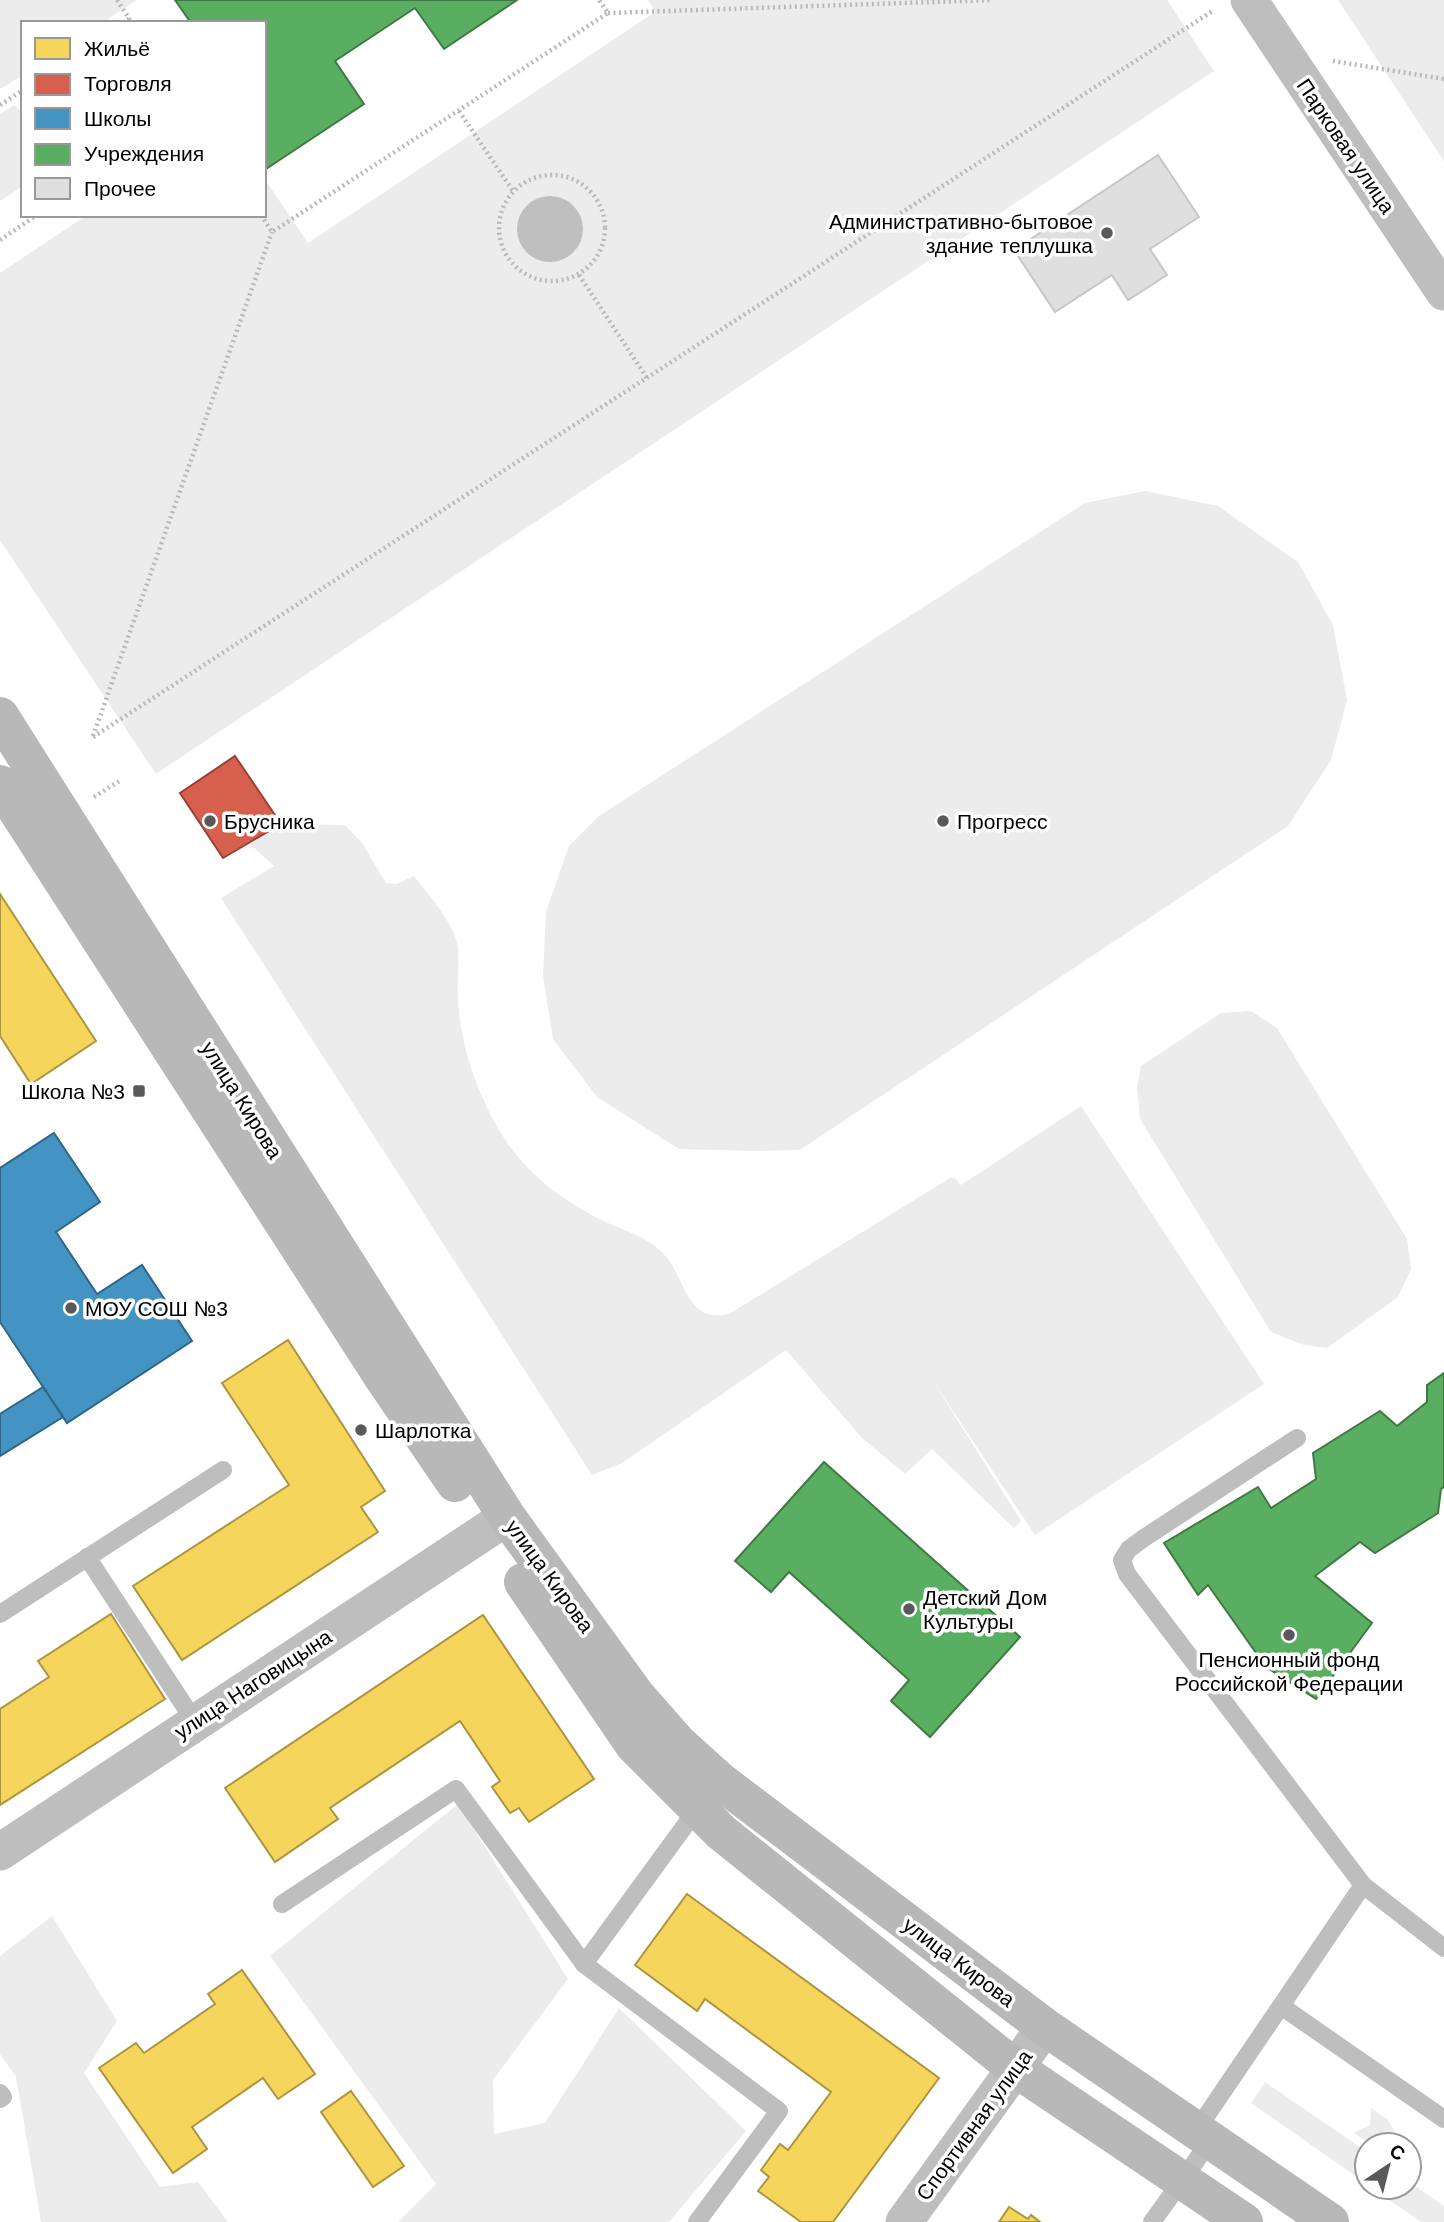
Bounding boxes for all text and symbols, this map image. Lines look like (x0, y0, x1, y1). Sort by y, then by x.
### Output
legend (21, 21, 266, 217)
text: Жильё (84, 37, 150, 60)
text: Торговля (84, 72, 172, 95)
street label: Парковая улица (1293, 74, 1400, 218)
text: Школы (84, 107, 151, 130)
text: Учреждения (84, 142, 204, 165)
text: Прочее (84, 177, 156, 200)
place label: Административно-бытовое здание теплушка (829, 210, 1093, 257)
marker: Административно-бытовое здание теплушка (1099, 225, 1115, 241)
place label: Брусника (224, 810, 315, 833)
place label: Прогресс (957, 810, 1047, 833)
marker: Брусника (202, 813, 218, 829)
marker: Прогресс (935, 813, 951, 829)
street label: улица Кирова (197, 1037, 287, 1163)
place label: Школа №3 (21, 1080, 125, 1103)
marker: Школа №3 (131, 1083, 147, 1099)
place label: МОУ СОШ №3 (85, 1297, 228, 1320)
marker: МОУ СОШ №3 (63, 1300, 79, 1316)
place label: Шарлотка (375, 1419, 472, 1442)
marker: Шарлотка (353, 1422, 369, 1438)
street label: улица Кирова (501, 1515, 599, 1637)
place label: Детский Дом Культуры (923, 1586, 1047, 1633)
marker: Детский Дом Культуры (901, 1601, 917, 1617)
street label: улица Наговицына (170, 1624, 336, 1743)
marker: Пенсионный фонд Российской Федерации (1281, 1627, 1297, 1643)
place label: Пенсионный фонд Российской Федерации (1175, 1648, 1403, 1695)
street label: улица Кирова (899, 1913, 1019, 2012)
street label: Спортивная улица (912, 2045, 1036, 2205)
north arrow (1353, 2131, 1423, 2201)
text: С (1386, 2140, 1409, 2165)

